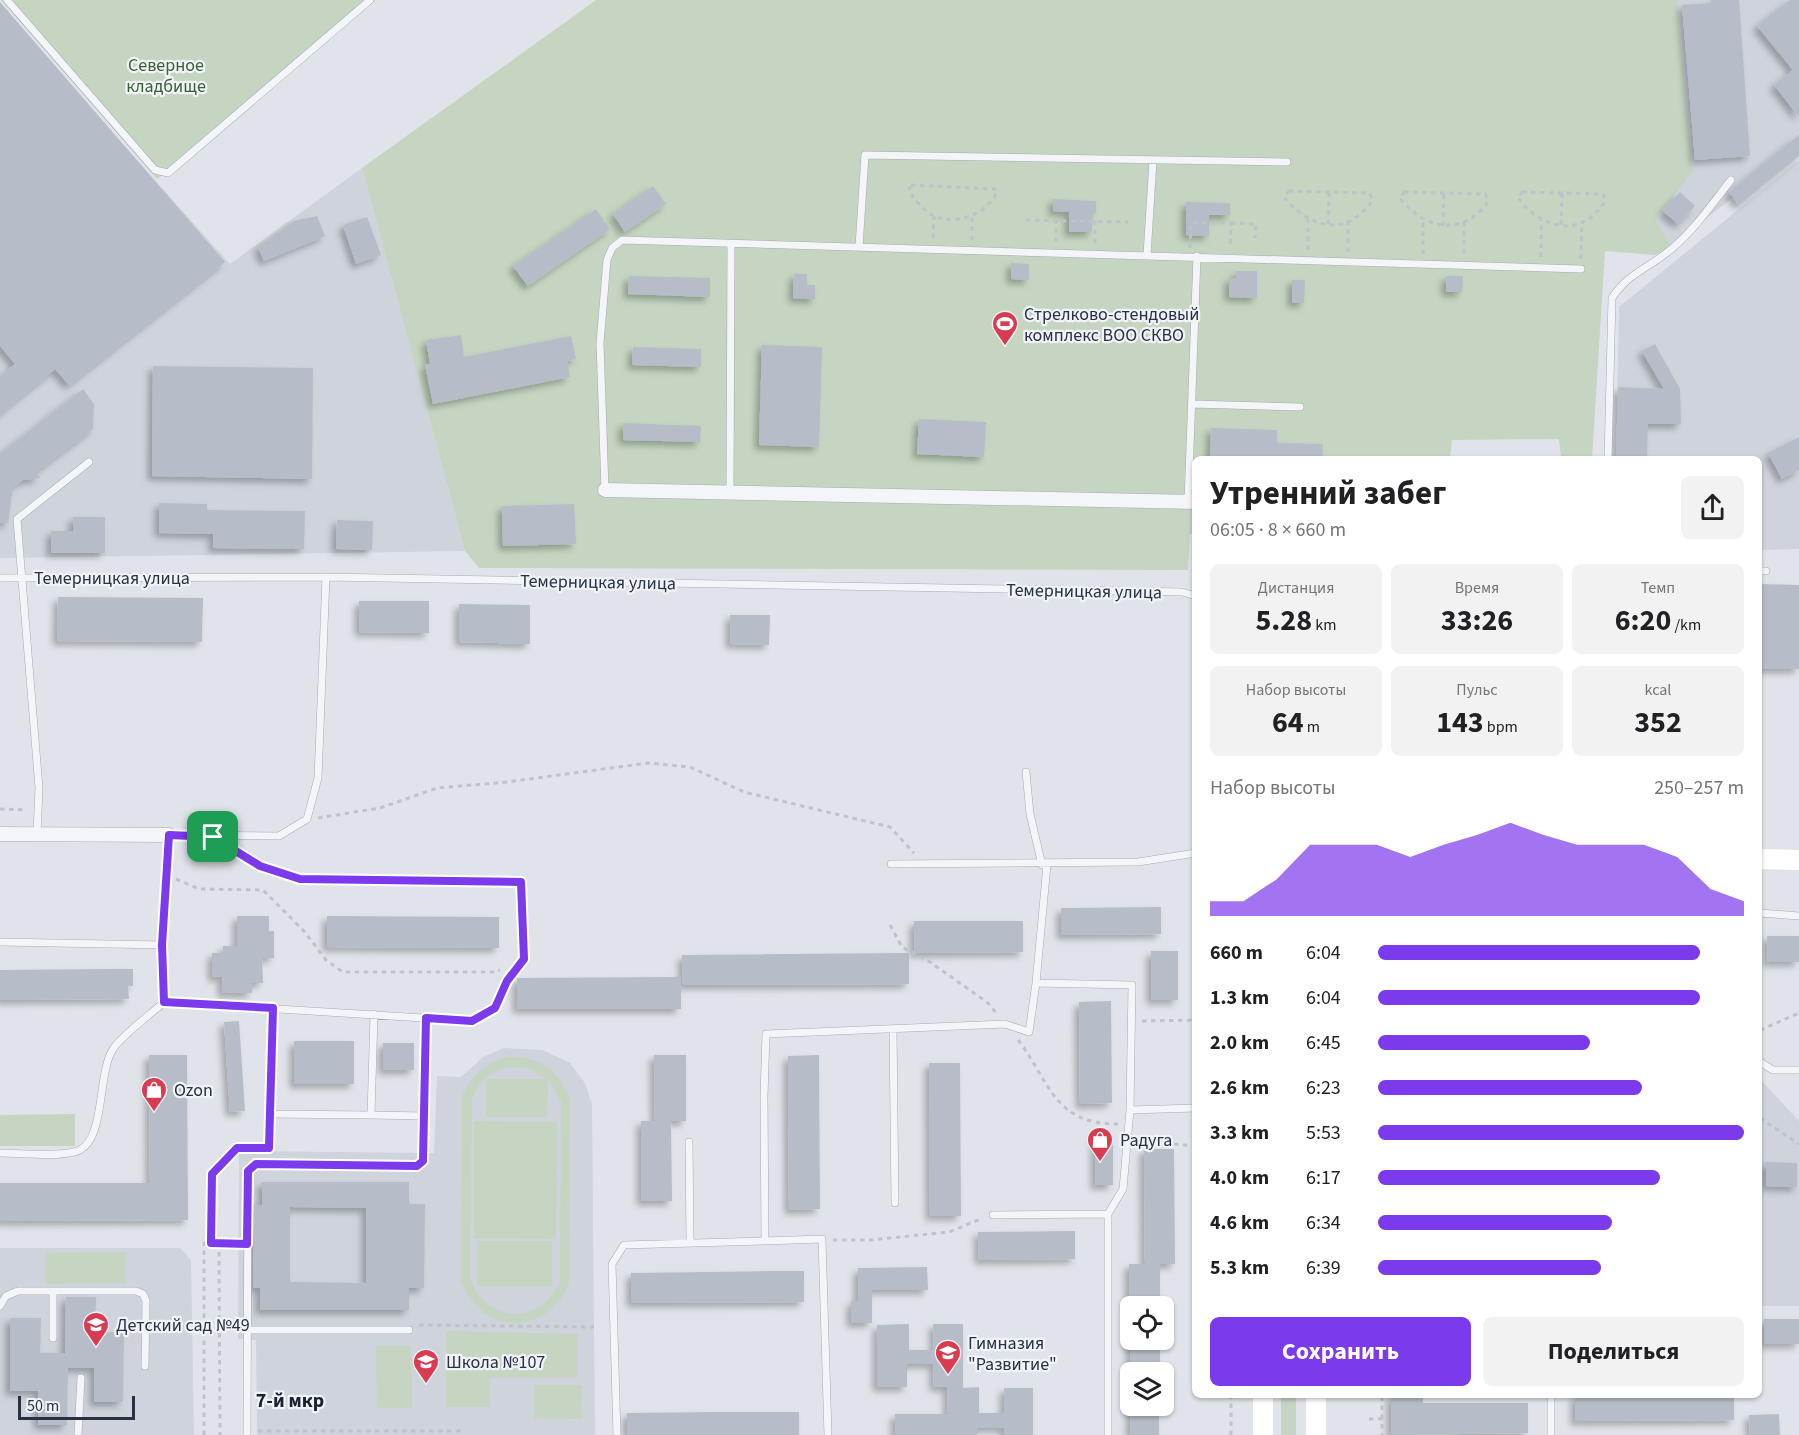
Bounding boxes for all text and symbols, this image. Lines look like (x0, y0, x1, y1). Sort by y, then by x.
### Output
park label: Северное кладбище (126, 53, 206, 99)
place label: Стрелково-стендовый комплекс ВОО СКВО (1024, 302, 1199, 348)
sports icon: Стрелково-стендовый комплекс ВОО СКВО (990, 309, 1020, 347)
text: Утренний забег (1210, 470, 1446, 517)
button: share (1681, 476, 1744, 539)
text: 06:05 · 8 × 660 m (1210, 516, 1346, 544)
street label: Темерницкая улица (34, 566, 190, 591)
street label: Темерницкая улица (520, 569, 676, 596)
text: Дистанция (1258, 577, 1334, 599)
text: Время (1455, 577, 1499, 599)
text: Темп (1641, 577, 1675, 599)
street label: Темерницкая улица (1006, 578, 1162, 605)
text: 5.28 (1256, 599, 1312, 642)
text: 33:26 (1441, 599, 1513, 642)
text: 6:20 (1615, 599, 1671, 642)
text: km (1312, 614, 1336, 636)
text: /km (1671, 614, 1701, 636)
text: Набор высоты (1246, 679, 1346, 701)
text: Пульс (1456, 679, 1498, 701)
text: kcal (1645, 679, 1671, 701)
text: 64 (1272, 701, 1304, 744)
text: 143 (1436, 701, 1484, 744)
text: 352 (1634, 701, 1682, 744)
text: m (1304, 716, 1320, 738)
text: bpm (1484, 716, 1518, 738)
text: Набор высоты (1210, 774, 1335, 802)
text: 250–257 m (1654, 774, 1744, 802)
pin (187, 811, 238, 862)
icon: arrive (196, 820, 229, 853)
text: 660 m (1210, 939, 1263, 967)
text: 6:04 (1306, 939, 1341, 967)
text: 1.3 km (1210, 984, 1269, 1012)
text: 6:04 (1306, 984, 1341, 1012)
text: 2.0 km (1210, 1029, 1269, 1057)
text: 6:45 (1306, 1029, 1341, 1057)
text: 2.6 km (1210, 1074, 1269, 1102)
text: 6:23 (1306, 1074, 1341, 1102)
shop icon: Ozon (139, 1075, 169, 1113)
place label: Ozon (174, 1078, 213, 1103)
text: 3.3 km (1210, 1119, 1269, 1147)
text: 5:53 (1306, 1119, 1341, 1147)
shop icon: Радуга (1085, 1125, 1115, 1163)
place label: Радуга (1120, 1128, 1172, 1153)
text: 4.0 km (1210, 1164, 1269, 1192)
text: 6:17 (1306, 1164, 1341, 1192)
text: 4.6 km (1210, 1209, 1269, 1237)
text: 6:34 (1306, 1209, 1341, 1237)
text: 5.3 km (1210, 1254, 1269, 1282)
text: 6:39 (1306, 1254, 1341, 1282)
map controls (1120, 1296, 1174, 1416)
button: locate (1120, 1296, 1174, 1350)
school or university icon: Детский сад №49 (81, 1310, 111, 1348)
place label: Детский сад №49 (116, 1313, 250, 1338)
button: Сохранить (1210, 1317, 1471, 1386)
button: Поделиться (1483, 1317, 1744, 1386)
place label: Гимназия "Развитие" (968, 1331, 1057, 1377)
school or university icon: Гимназия "Развитие" (933, 1338, 963, 1376)
school or university icon: Школа №107 (411, 1347, 441, 1385)
place label: Школа №107 (446, 1350, 545, 1375)
button: layers (1120, 1362, 1174, 1416)
district label: 7-й мкр (256, 1387, 324, 1415)
scale bar (18, 1393, 135, 1420)
text: 50 m (27, 1395, 59, 1417)

